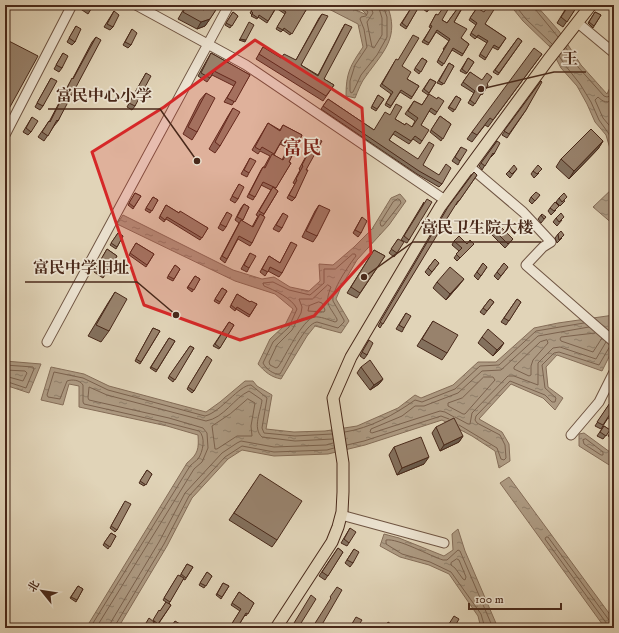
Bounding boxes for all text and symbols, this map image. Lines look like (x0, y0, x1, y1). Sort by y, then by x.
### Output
callout: 王 (554, 44, 586, 72)
text: 王 (562, 49, 578, 69)
callout: 富民中心小学 (48, 81, 160, 109)
text: 富民中心小学 (56, 86, 152, 106)
district label: 富民 (283, 137, 321, 160)
callout: 富民卫生院大楼 (413, 214, 541, 242)
text: 富民卫生院大楼 (421, 218, 533, 238)
callout: 富民中学旧址 (25, 254, 137, 282)
text: 富民中学旧址 (33, 258, 129, 278)
north arrow (22, 571, 62, 611)
text: 北 (25, 578, 43, 595)
scale bar (469, 585, 561, 611)
text: 100 m (475, 592, 504, 607)

